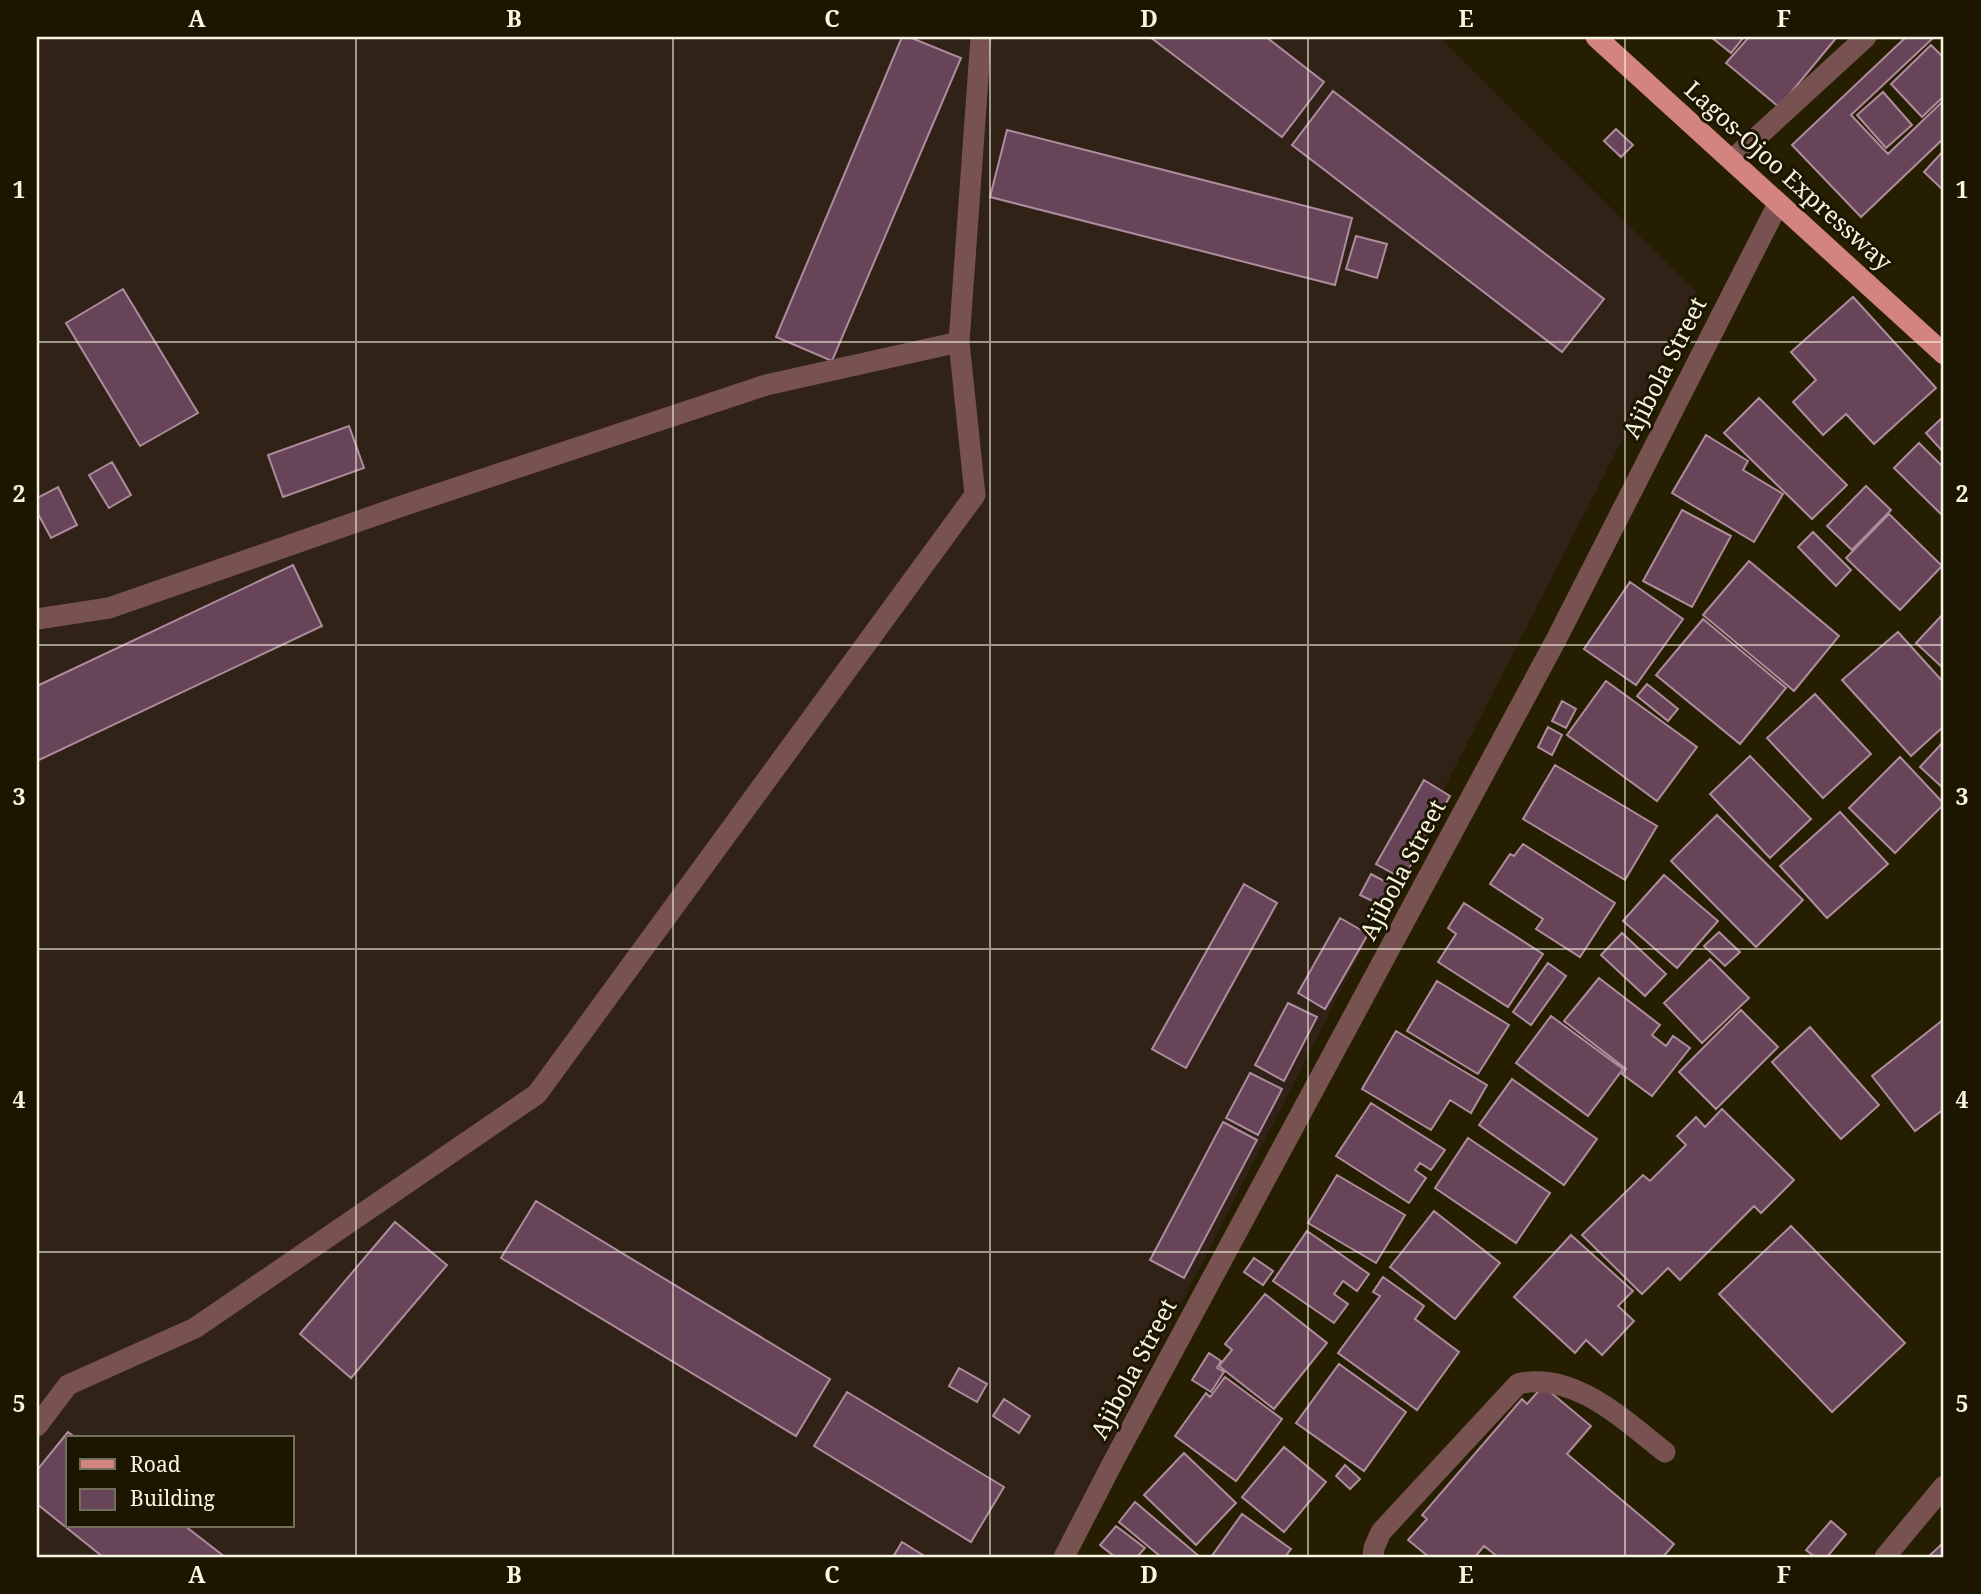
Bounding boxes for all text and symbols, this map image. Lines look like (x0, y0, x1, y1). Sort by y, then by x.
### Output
text: A (188, 2, 206, 34)
text: B (506, 2, 522, 34)
text: C (824, 2, 840, 34)
text: D (1140, 2, 1158, 34)
text: E (1458, 2, 1474, 34)
text: F (1777, 2, 1791, 34)
street label: Lagos-Ojoo Expressway (1678, 73, 1900, 277)
text: 1 (13, 173, 26, 205)
text: 1 (1956, 173, 1969, 205)
street label: Ajibola Street (1614, 291, 1713, 444)
text: 2 (13, 477, 26, 509)
text: 2 (1956, 477, 1969, 509)
text: 3 (13, 780, 26, 812)
text: 3 (1956, 780, 1969, 812)
street label: Ajibola Street (1351, 793, 1453, 945)
text: 4 (13, 1083, 26, 1115)
text: 4 (1956, 1083, 1969, 1115)
street label: Ajibola Street (1082, 1292, 1184, 1444)
text: 5 (13, 1387, 26, 1419)
text: 5 (1956, 1387, 1969, 1419)
legend (66, 1436, 294, 1528)
text: Road (130, 1450, 181, 1478)
text: Building (130, 1484, 215, 1512)
text: A (188, 1558, 206, 1590)
text: B (506, 1558, 522, 1590)
text: C (824, 1558, 840, 1590)
text: D (1140, 1558, 1158, 1590)
text: E (1458, 1558, 1474, 1590)
text: F (1777, 1558, 1791, 1590)

